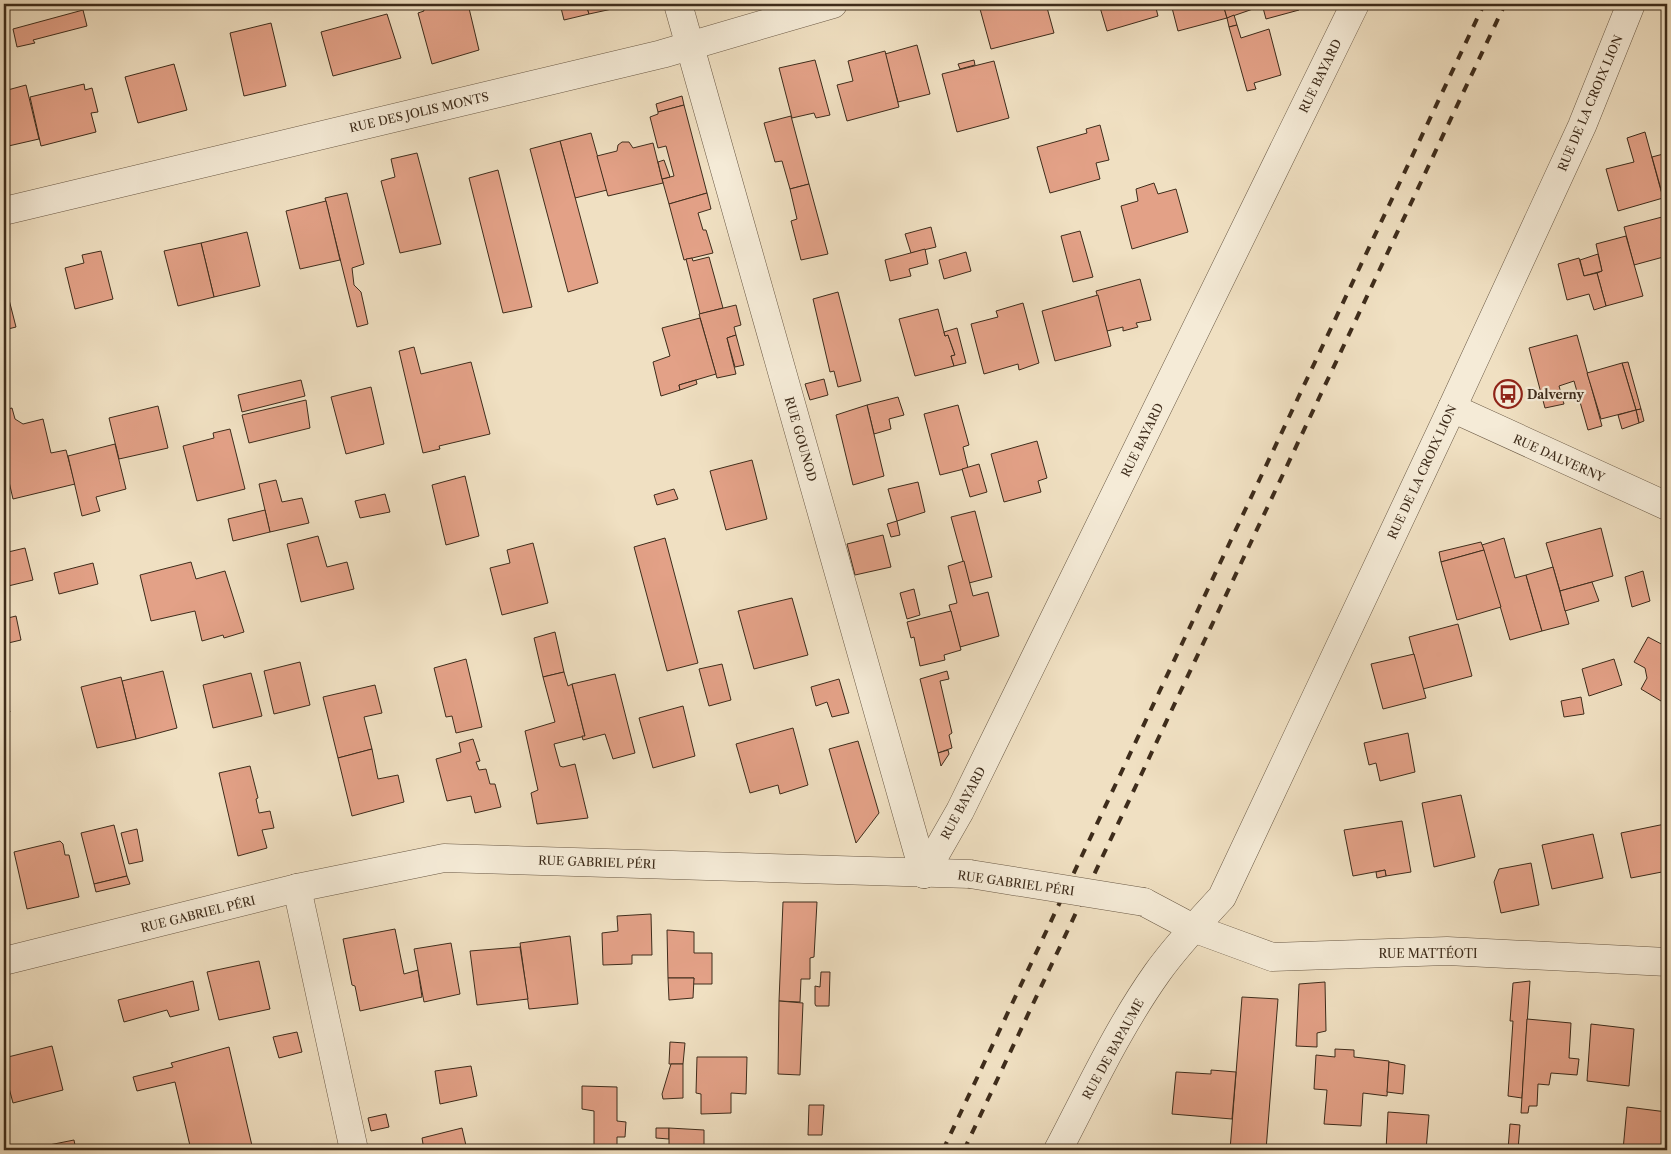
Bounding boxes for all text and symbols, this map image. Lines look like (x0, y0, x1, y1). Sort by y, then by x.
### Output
street label: RUE DE LA CROIX LION (1554, 33, 1626, 173)
street label: RUE BAYARD (1296, 36, 1344, 115)
street label: RUE DES JOLIS MONTS (348, 89, 490, 135)
bus stop icon: Dalverny (1493, 379, 1523, 409)
place label: Dalverny (1527, 387, 1584, 402)
street label: RUE GOUNOD (782, 395, 820, 483)
street label: RUE BAYARD (1118, 400, 1166, 479)
street label: RUE DE LA CROIX LION (1384, 402, 1460, 542)
street label: RUE DALVERNY (1511, 431, 1608, 485)
street label: RUE BAYARD (937, 764, 989, 842)
street label: RUE GABRIEL PÉRI (538, 851, 656, 872)
street label: RUE GABRIEL PÉRI (957, 866, 1076, 899)
street label: RUE GABRIEL PÉRI (139, 892, 257, 936)
street label: RUE MATTÉOTI (1378, 945, 1478, 961)
street label: RUE DE BAPAUME (1079, 996, 1147, 1102)

